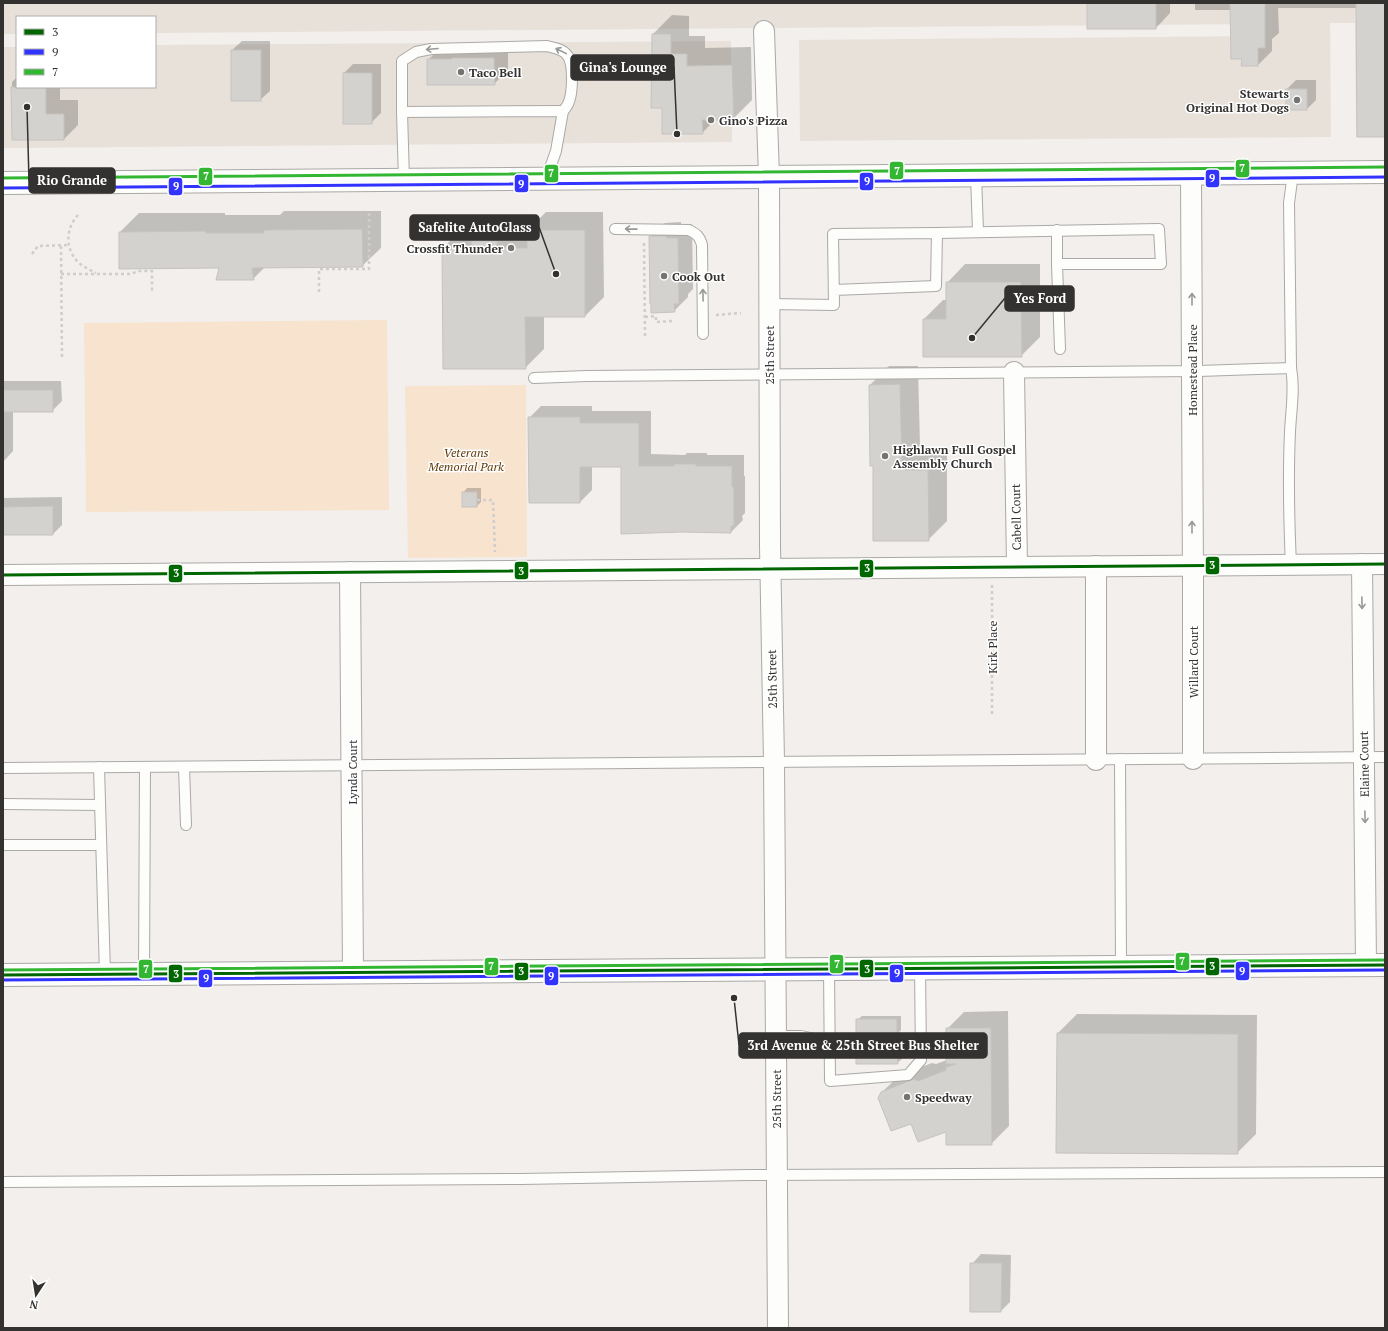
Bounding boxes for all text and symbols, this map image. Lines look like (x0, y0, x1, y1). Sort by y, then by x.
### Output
legend (16, 16, 156, 88)
text: 3 (52, 24, 58, 39)
text: 9 (52, 44, 58, 59)
one-way arrow (426, 46, 439, 53)
one-way arrow (555, 47, 567, 54)
callout: Gina's Lounge (571, 55, 674, 80)
text: Gina's Lounge (579, 58, 667, 76)
text: 7 (52, 64, 58, 79)
place label: Taco Bell (469, 65, 522, 80)
marker: Taco Bell (456, 67, 466, 77)
place label: Stewarts Original Hot Dogs (1186, 86, 1290, 115)
marker: Stewarts Original Hot Dogs (1292, 95, 1302, 105)
place label: Gino's Pizza (719, 113, 788, 128)
marker: Gino's Pizza (706, 115, 716, 125)
line badge: 7 (1235, 159, 1250, 178)
line badge: 7 (889, 161, 904, 180)
text: 7 (1239, 161, 1245, 175)
line badge: 7 (544, 164, 559, 183)
text: 7 (894, 164, 900, 178)
text: 7 (548, 166, 554, 180)
line badge: 7 (198, 167, 213, 186)
callout: Rio Grande (29, 168, 115, 193)
text: 7 (203, 169, 209, 183)
line badge: 9 (1205, 169, 1220, 188)
text: Rio Grande (37, 171, 107, 189)
text: 9 (1209, 171, 1215, 185)
line badge: 9 (859, 172, 874, 191)
line badge: 9 (514, 174, 529, 193)
text: 9 (864, 174, 870, 188)
line badge: 9 (168, 177, 183, 196)
text: 9 (518, 177, 524, 191)
text: 9 (173, 179, 179, 193)
callout: Safelite AutoGlass (410, 215, 539, 240)
text: Safelite AutoGlass (418, 218, 532, 236)
one-way arrow (625, 225, 638, 233)
place label: Crossfit Thunder (406, 241, 504, 256)
marker: Crossfit Thunder (506, 243, 516, 253)
place label: Cook Out (672, 269, 726, 284)
marker: Cook Out (659, 271, 669, 281)
callout: Yes Ford (1005, 286, 1074, 311)
one-way arrow (699, 289, 707, 302)
text: Yes Ford (1014, 289, 1067, 307)
one-way arrow (1188, 293, 1195, 306)
street label: Homestead Place (1185, 324, 1200, 416)
street label: 25th Street (762, 325, 777, 385)
place label: Highlawn Full Gospel Assembly Church (893, 442, 1016, 471)
park label: Veterans Memorial Park (427, 445, 504, 474)
marker: Highlawn Full Gospel Assembly Church (880, 451, 890, 461)
street label: Cabell Court (1008, 483, 1024, 550)
one-way arrow (1188, 521, 1196, 534)
line badge: 3 (1205, 556, 1220, 575)
text: 3 (1209, 558, 1215, 572)
line badge: 3 (859, 559, 874, 578)
line badge: 3 (514, 561, 529, 580)
text: 3 (864, 561, 870, 575)
line badge: 3 (168, 564, 183, 583)
text: 3 (518, 564, 524, 578)
text: 3 (173, 566, 179, 580)
one-way arrow (1358, 596, 1366, 609)
street label: Kirk Place (985, 620, 1000, 674)
street label: Willard Court (1186, 625, 1201, 698)
street label: 25th Street (764, 649, 780, 709)
street label: Elaine Court (1356, 730, 1372, 797)
street label: Lynda Court (345, 739, 360, 804)
one-way arrow (1361, 810, 1369, 823)
line badge: 7 (1175, 952, 1190, 971)
line badge: 7 (829, 954, 844, 974)
text: 7 (1179, 954, 1185, 968)
line badge: 7 (484, 957, 499, 976)
text: 7 (834, 957, 840, 971)
line badge: 3 (1205, 957, 1220, 976)
line badge: 7 (138, 959, 153, 979)
text: 7 (488, 959, 494, 973)
line badge: 3 (859, 959, 874, 978)
text: 3 (1209, 959, 1215, 973)
line badge: 9 (1235, 961, 1250, 981)
text: 7 (143, 962, 149, 976)
line badge: 3 (514, 962, 529, 981)
text: 3 (864, 962, 870, 976)
line badge: 3 (168, 964, 183, 983)
text: 3 (518, 964, 524, 978)
line badge: 9 (889, 964, 904, 983)
text: 9 (1239, 964, 1245, 978)
line badge: 9 (544, 966, 559, 986)
text: 9 (894, 966, 900, 980)
text: 3 (173, 967, 179, 981)
line badge: 9 (198, 969, 213, 988)
text: 9 (548, 969, 554, 983)
text: 9 (203, 971, 209, 985)
callout: 3rd Avenue & 25th Street Bus Shelter (739, 1033, 987, 1058)
text: 3rd Avenue & 25th Street Bus Shelter (747, 1036, 979, 1054)
street label: 25th Street (769, 1069, 784, 1129)
place label: Speedway (915, 1090, 972, 1105)
marker: Speedway (902, 1092, 912, 1102)
north arrow (16, 1275, 56, 1315)
text: N (28, 1297, 39, 1312)

